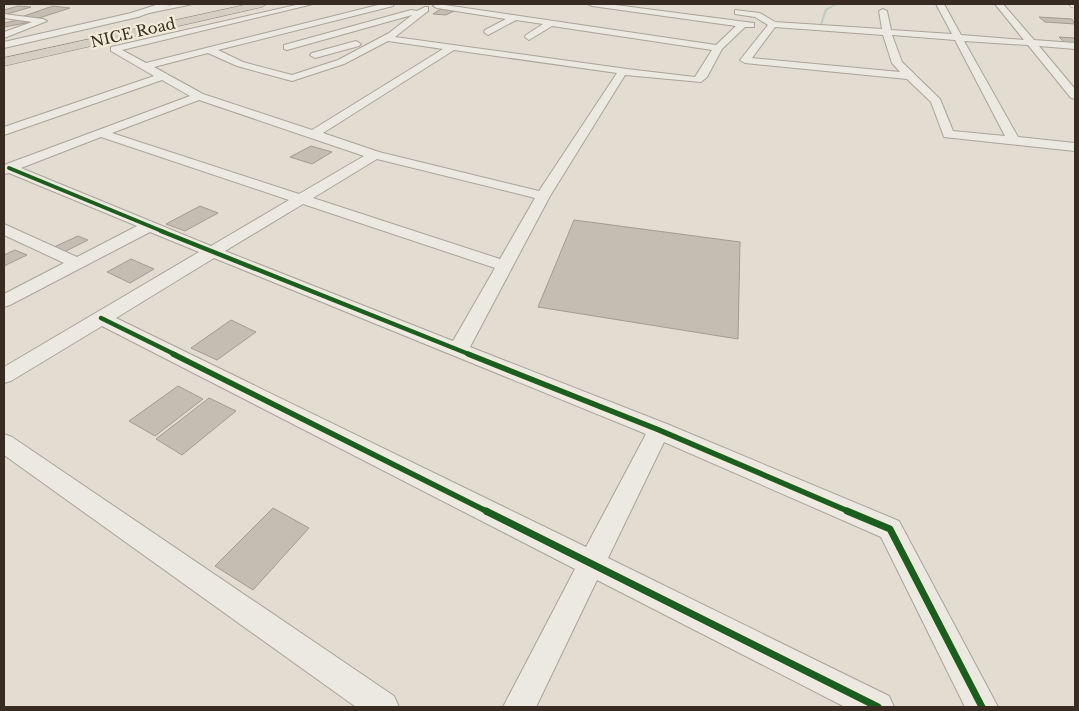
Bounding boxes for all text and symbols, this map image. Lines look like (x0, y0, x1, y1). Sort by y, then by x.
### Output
street label: NICE Road (88, 14, 177, 52)

